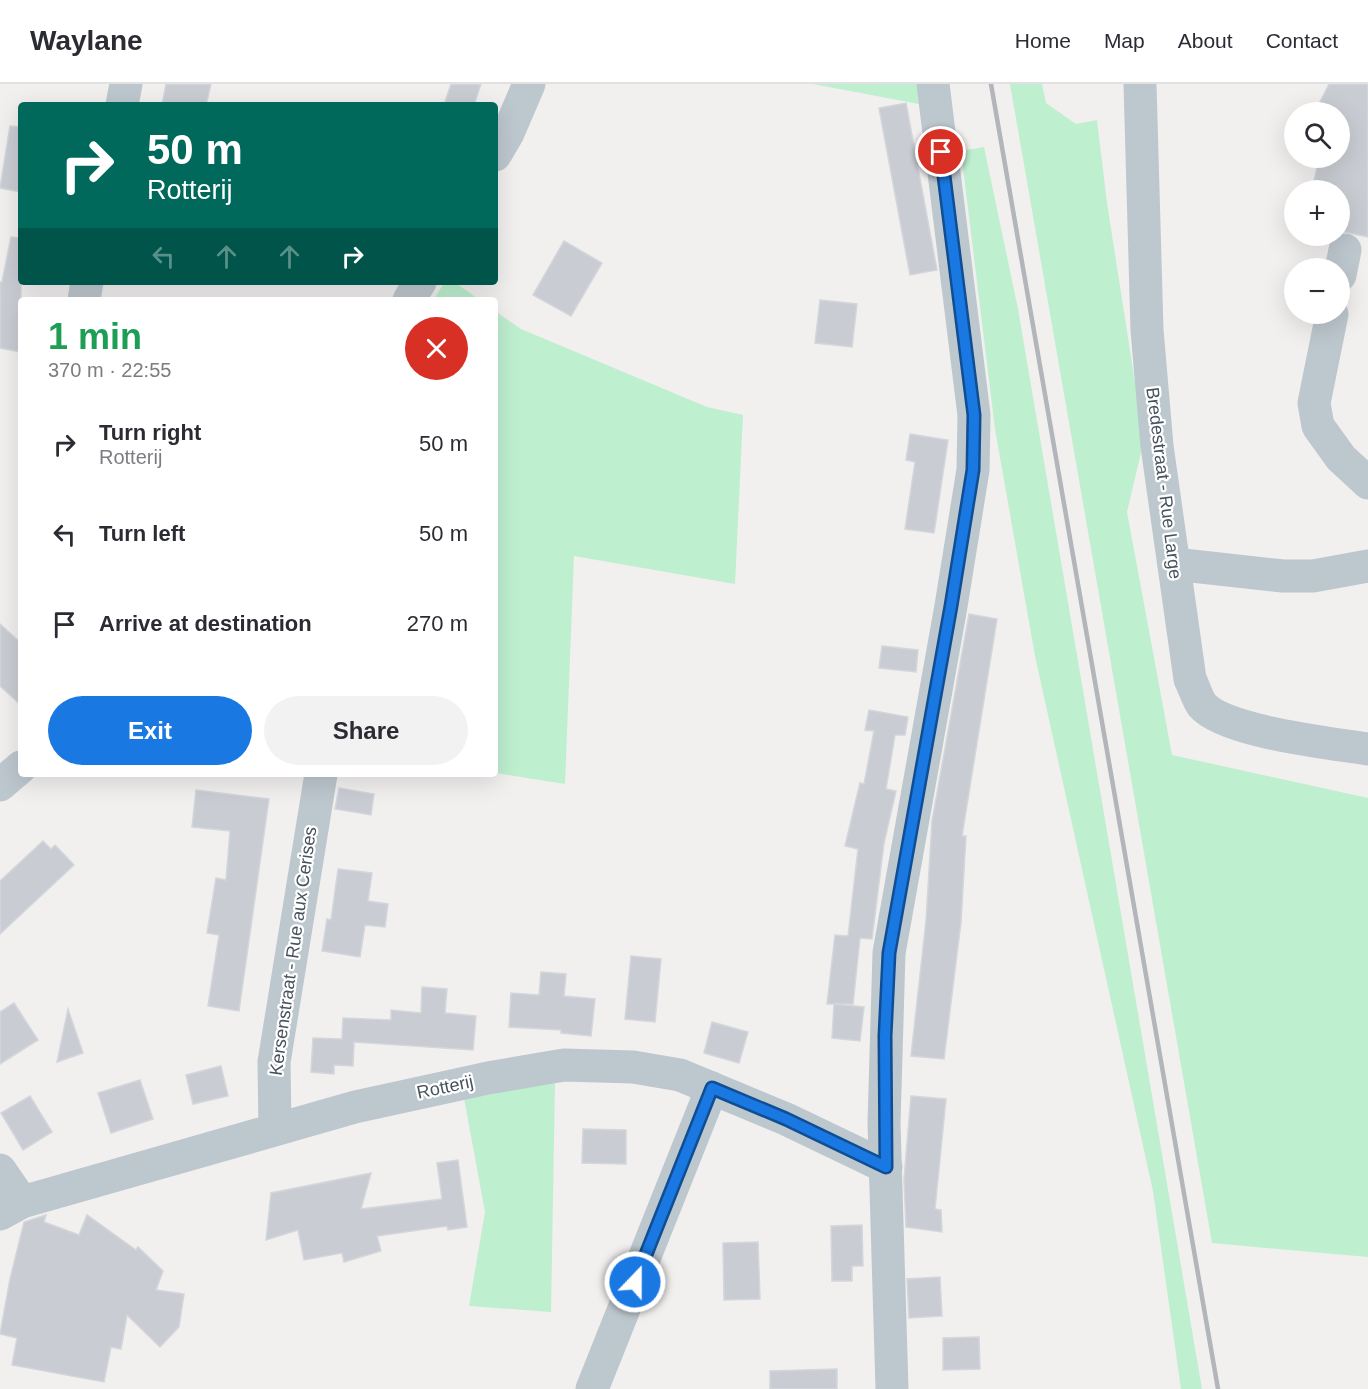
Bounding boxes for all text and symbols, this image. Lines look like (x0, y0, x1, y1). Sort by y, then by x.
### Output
text: Waylane (30, 25, 143, 56)
text: Home (1015, 29, 1071, 52)
text: Map (1104, 29, 1145, 52)
text: About (1178, 29, 1233, 52)
text: Contact (1266, 29, 1338, 52)
map controls (1284, 102, 1350, 324)
button: search (1284, 102, 1350, 168)
icon: right (48, 126, 126, 204)
text: 50 m (147, 126, 243, 173)
pin (915, 126, 966, 177)
icon: arrive (924, 135, 957, 168)
text: Rotterij (147, 175, 233, 205)
button: + (1284, 180, 1350, 246)
icon: left (147, 240, 180, 273)
icon: ahead (210, 240, 243, 273)
icon: ahead (273, 240, 306, 273)
icon: right (336, 240, 369, 273)
button: − (1284, 258, 1350, 324)
text: 1 min (48, 316, 142, 357)
button: close (405, 317, 468, 380)
text: 370 m · 22:55 (48, 359, 171, 381)
street label: Bredestraat - Rue Large (1142, 386, 1186, 580)
text: Turn right (99, 420, 201, 445)
icon: right (48, 428, 81, 461)
text: 50 m (419, 431, 468, 456)
text: Rotterij (99, 446, 162, 468)
icon: left (48, 518, 81, 551)
text: Turn left (99, 521, 185, 546)
text: 50 m (419, 521, 468, 546)
icon: arrive (48, 608, 81, 641)
text: Arrive at destination (99, 611, 312, 636)
text: 270 m (407, 611, 468, 636)
button: Exit (48, 696, 252, 765)
button: Share (264, 696, 468, 765)
street label: Kersenstraat - Rue aux Cerises (266, 825, 320, 1077)
street label: Rotterij (415, 1071, 475, 1103)
position arrow (603, 1250, 667, 1314)

